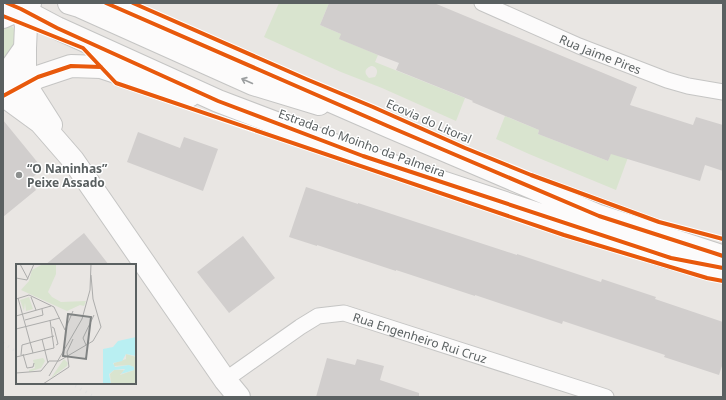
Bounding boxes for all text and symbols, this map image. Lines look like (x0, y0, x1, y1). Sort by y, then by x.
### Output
street label: Rua Jaime Pires (557, 30, 644, 78)
one-way arrow (241, 77, 253, 84)
street label: Ecovia do Litoral (384, 95, 474, 147)
street label: Estrada do Moinho da Palmeira (276, 105, 448, 181)
place label: “O Naninhas” Peixe Assado (27, 160, 108, 191)
marker: “O Naninhas” Peixe Assado (14, 170, 24, 180)
inset map (16, 264, 136, 384)
street label: Rua Engenheiro Rui Cruz (351, 308, 489, 367)

